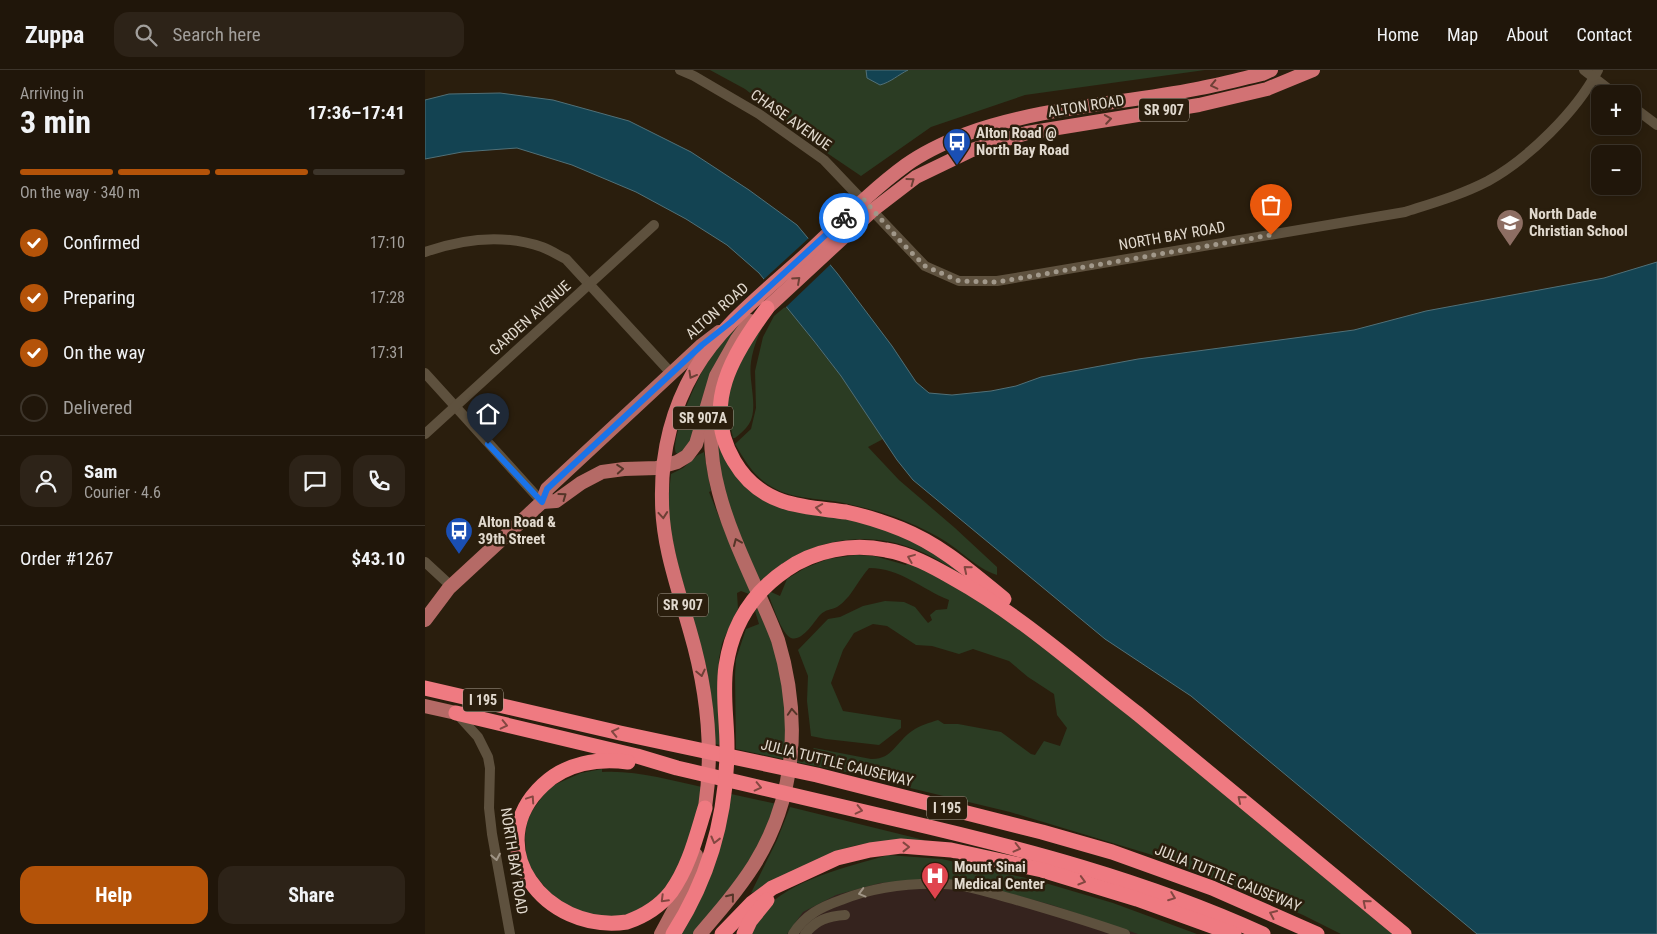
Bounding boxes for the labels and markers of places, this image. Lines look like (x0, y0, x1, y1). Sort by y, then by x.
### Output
place label: Alton Road @ North Bay Road (976, 124, 1069, 159)
bus stop icon: Alton Road @ North Bay Road (942, 127, 972, 166)
pin (1250, 184, 1292, 235)
place label: North Dade Christian School (1529, 205, 1628, 240)
school or university icon: North Dade Christian School (1495, 208, 1525, 247)
pin (467, 393, 509, 444)
place label: Alton Road & 39th Street (478, 513, 556, 548)
bus stop icon: Alton Road & 39th Street (444, 516, 474, 555)
place label: Mount Sinai Medical Center (954, 858, 1045, 893)
hospital icon: Mount Sinai Medical Center (920, 861, 950, 900)

